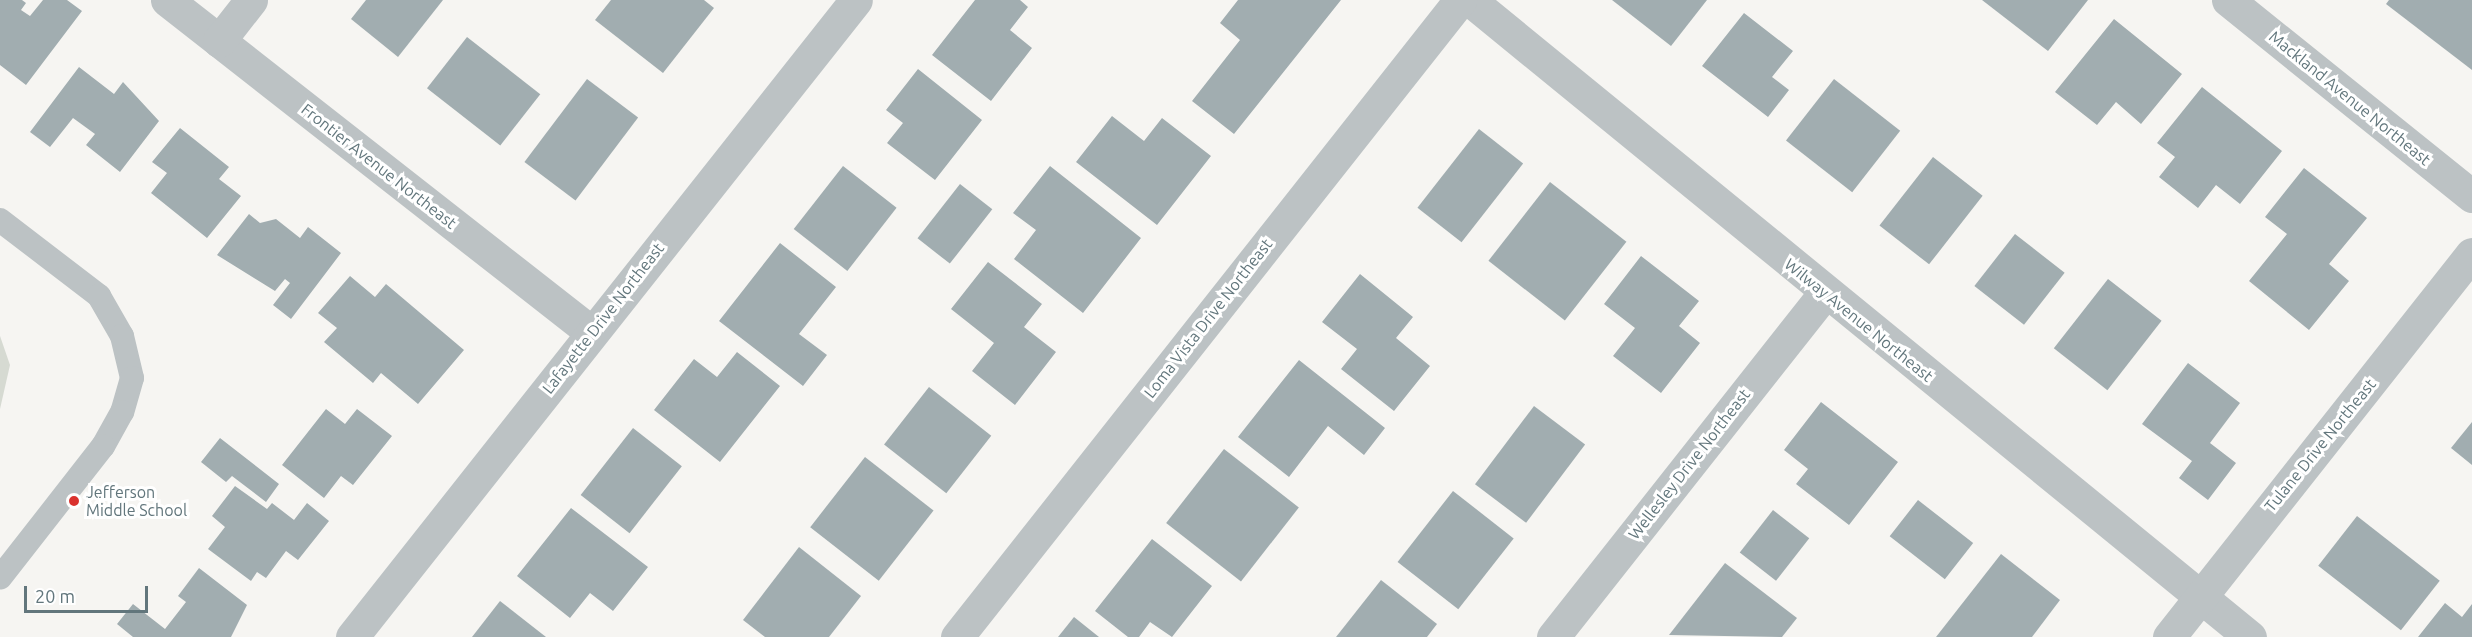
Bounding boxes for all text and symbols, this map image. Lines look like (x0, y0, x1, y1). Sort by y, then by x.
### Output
street label: Mackland Avenue Northeast (2265, 27, 2435, 169)
street label: Frontier Avenue Northeast (298, 99, 460, 233)
street label: Loma Vista Drive Northeast (1140, 235, 1276, 401)
street label: Lafayette Drive Northeast (538, 239, 668, 397)
street label: Wilway Avenue Northeast (1781, 254, 1937, 386)
street label: Tulane Drive Northeast (2260, 375, 2380, 515)
street label: Wellesley Drive Northeast (1624, 385, 1754, 543)
place label: Jefferson Middle School (86, 482, 187, 520)
marker: Jefferson Middle School (67, 494, 81, 508)
scale bar (27, 574, 152, 612)
text: 20 m (35, 586, 75, 606)

